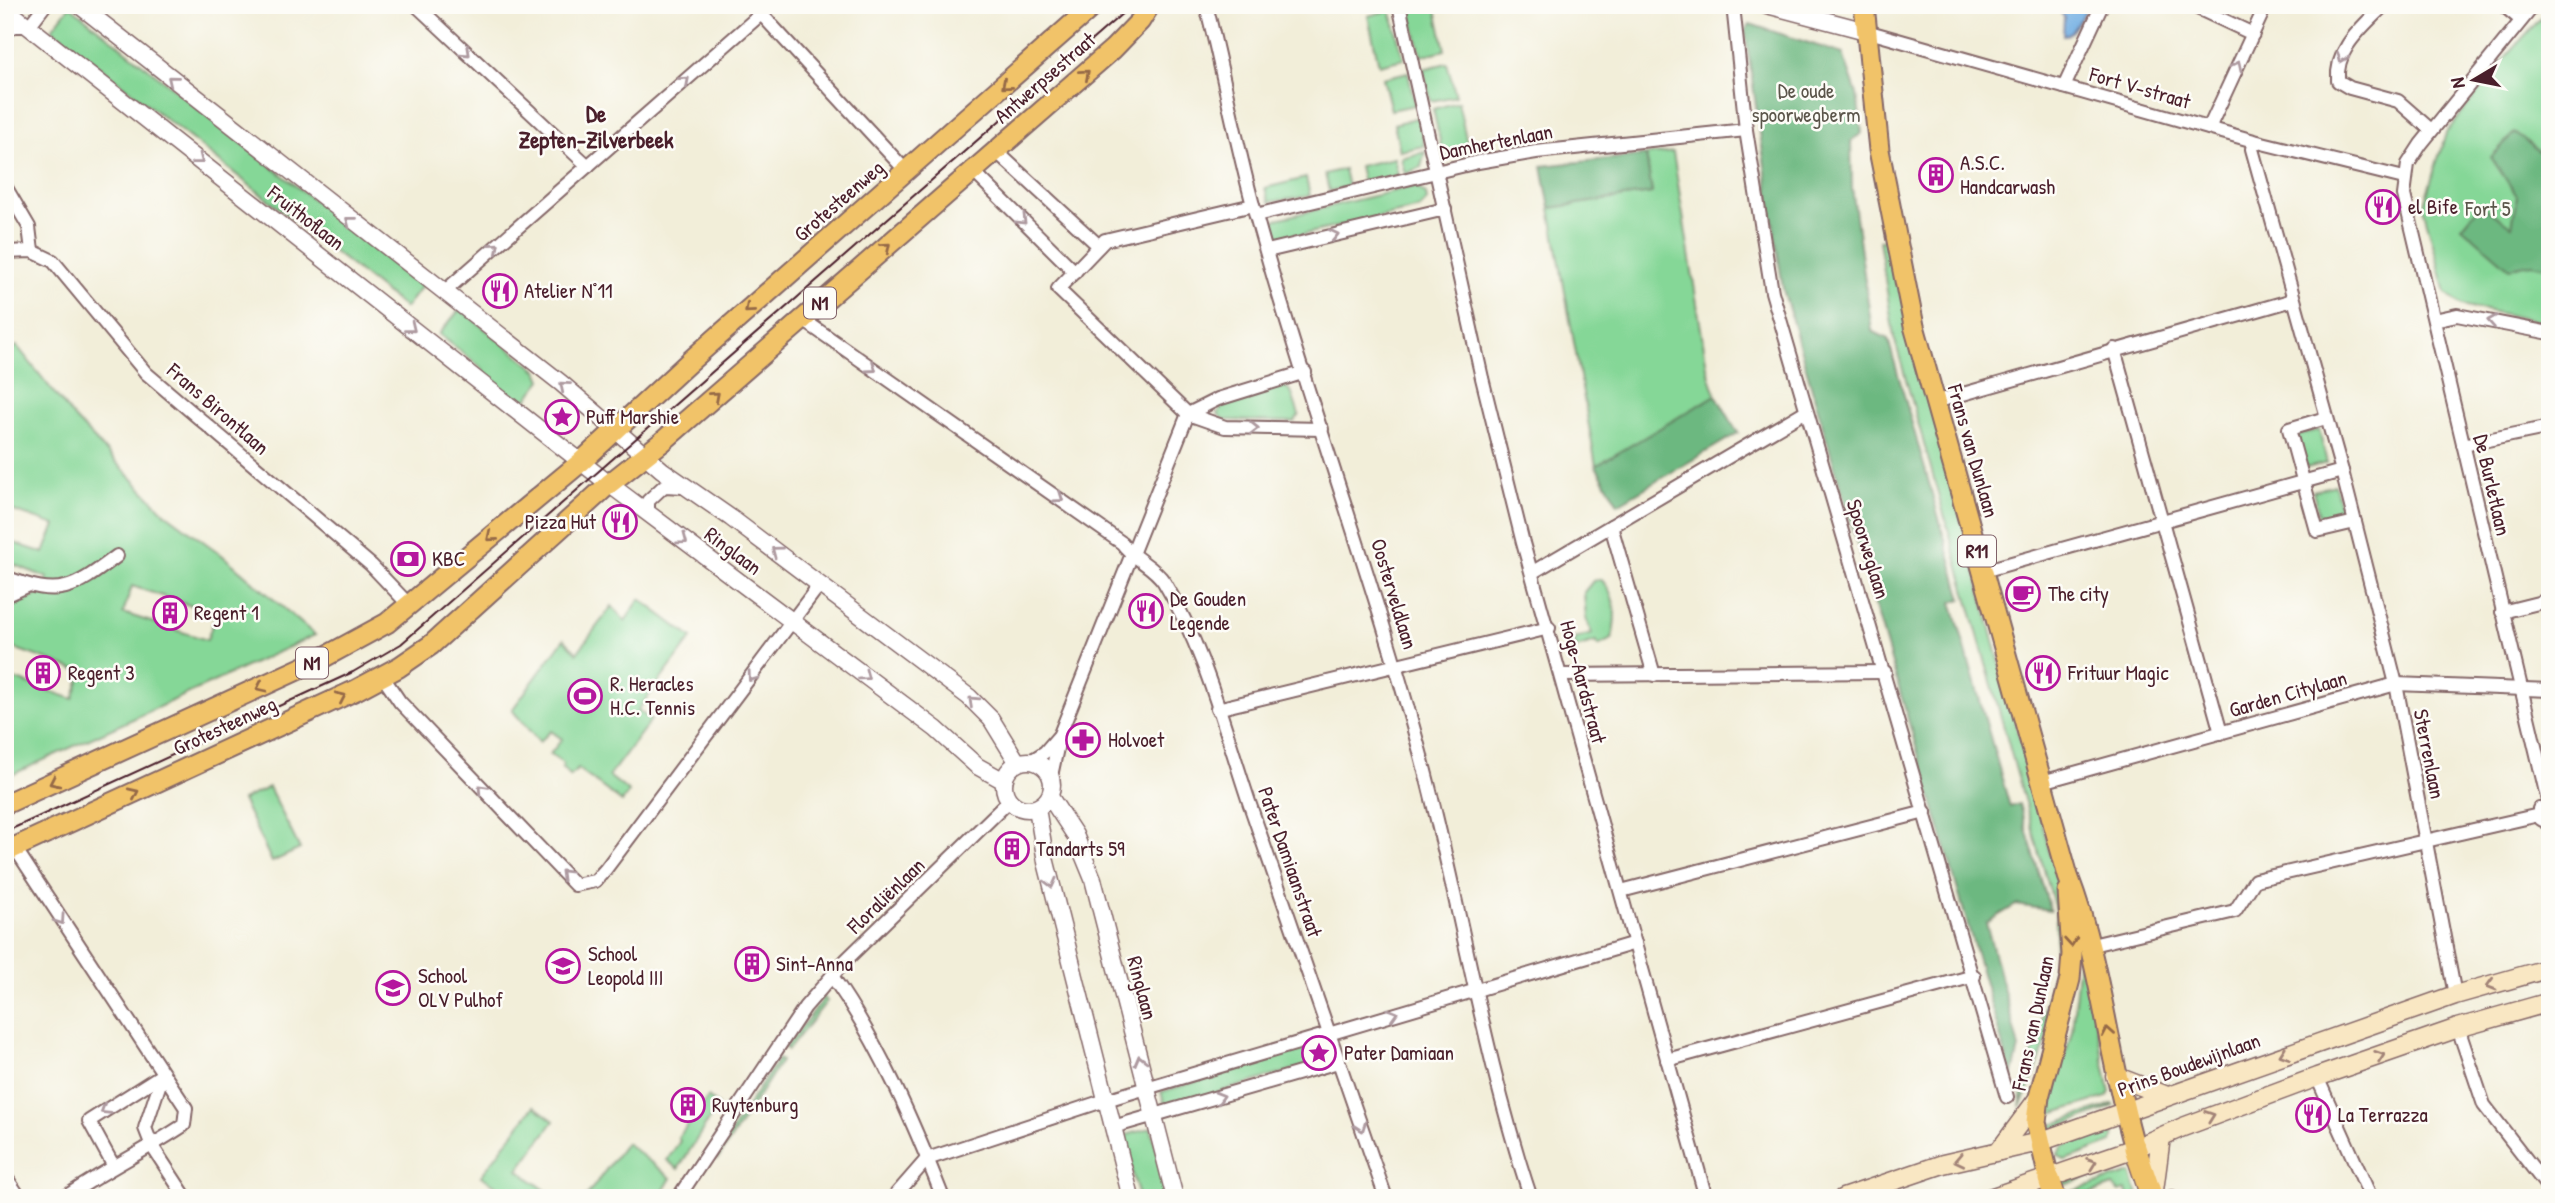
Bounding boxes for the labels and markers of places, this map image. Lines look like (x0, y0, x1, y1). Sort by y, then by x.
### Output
place label: A.S.C. Handcarwash (1960, 148, 2055, 201)
building icon: A.S.C. Handcarwash (1917, 156, 1955, 194)
restaurant icon: el Bife (2364, 188, 2402, 226)
place label: el Bife (2408, 192, 2458, 221)
restaurant icon: Atelier N°11 (481, 272, 519, 310)
place label: Atelier N°11 (524, 276, 613, 305)
place icon: Puff Marshie (543, 398, 581, 436)
place label: Puff Marshie (586, 402, 679, 431)
restaurant icon: Pizza Hut (601, 503, 639, 541)
place label: Pizza Hut (525, 507, 597, 536)
bank icon: KBC (389, 540, 427, 578)
place label: KBC (432, 544, 465, 573)
cafe icon: The city (2004, 575, 2042, 613)
place label: The city (2048, 579, 2109, 608)
place label: De Gouden Legende (1170, 584, 1246, 637)
restaurant icon: De Gouden Legende (1127, 592, 1165, 630)
building icon: Regent 1 (151, 594, 189, 632)
place label: Regent 1 (194, 598, 259, 627)
building icon: Regent 3 (24, 654, 62, 692)
restaurant icon: Frituur Magic (2024, 654, 2062, 692)
place label: Regent 3 (68, 658, 135, 687)
place label: Frituur Magic (2067, 658, 2169, 687)
place label: R. Heracles H.C. Tennis (610, 669, 695, 722)
sports icon: R. Heracles H.C. Tennis (566, 677, 604, 715)
pharmacy icon: Holvoet (1064, 721, 1102, 759)
place label: Holvoet (1108, 725, 1165, 754)
building icon: Tandarts 59 (993, 830, 1031, 868)
place label: Tandarts 59 (1036, 834, 1125, 863)
place label: School Leopold III (588, 939, 664, 992)
building icon: Sint-Anna (733, 945, 771, 983)
school or university icon: School Leopold III (544, 947, 582, 985)
place label: Sint-Anna (776, 949, 853, 978)
place label: School OLV Pulhof (418, 961, 503, 1014)
school or university icon: School OLV Pulhof (374, 969, 412, 1007)
place icon: Pater Damiaan (1300, 1034, 1338, 1072)
place label: Pater Damiaan (1344, 1038, 1454, 1067)
building icon: Ruytenburg (669, 1086, 707, 1124)
place label: Ruytenburg (712, 1090, 798, 1119)
restaurant icon: La Terrazza (2294, 1096, 2332, 1134)
place label: La Terrazza (2338, 1100, 2428, 1129)

